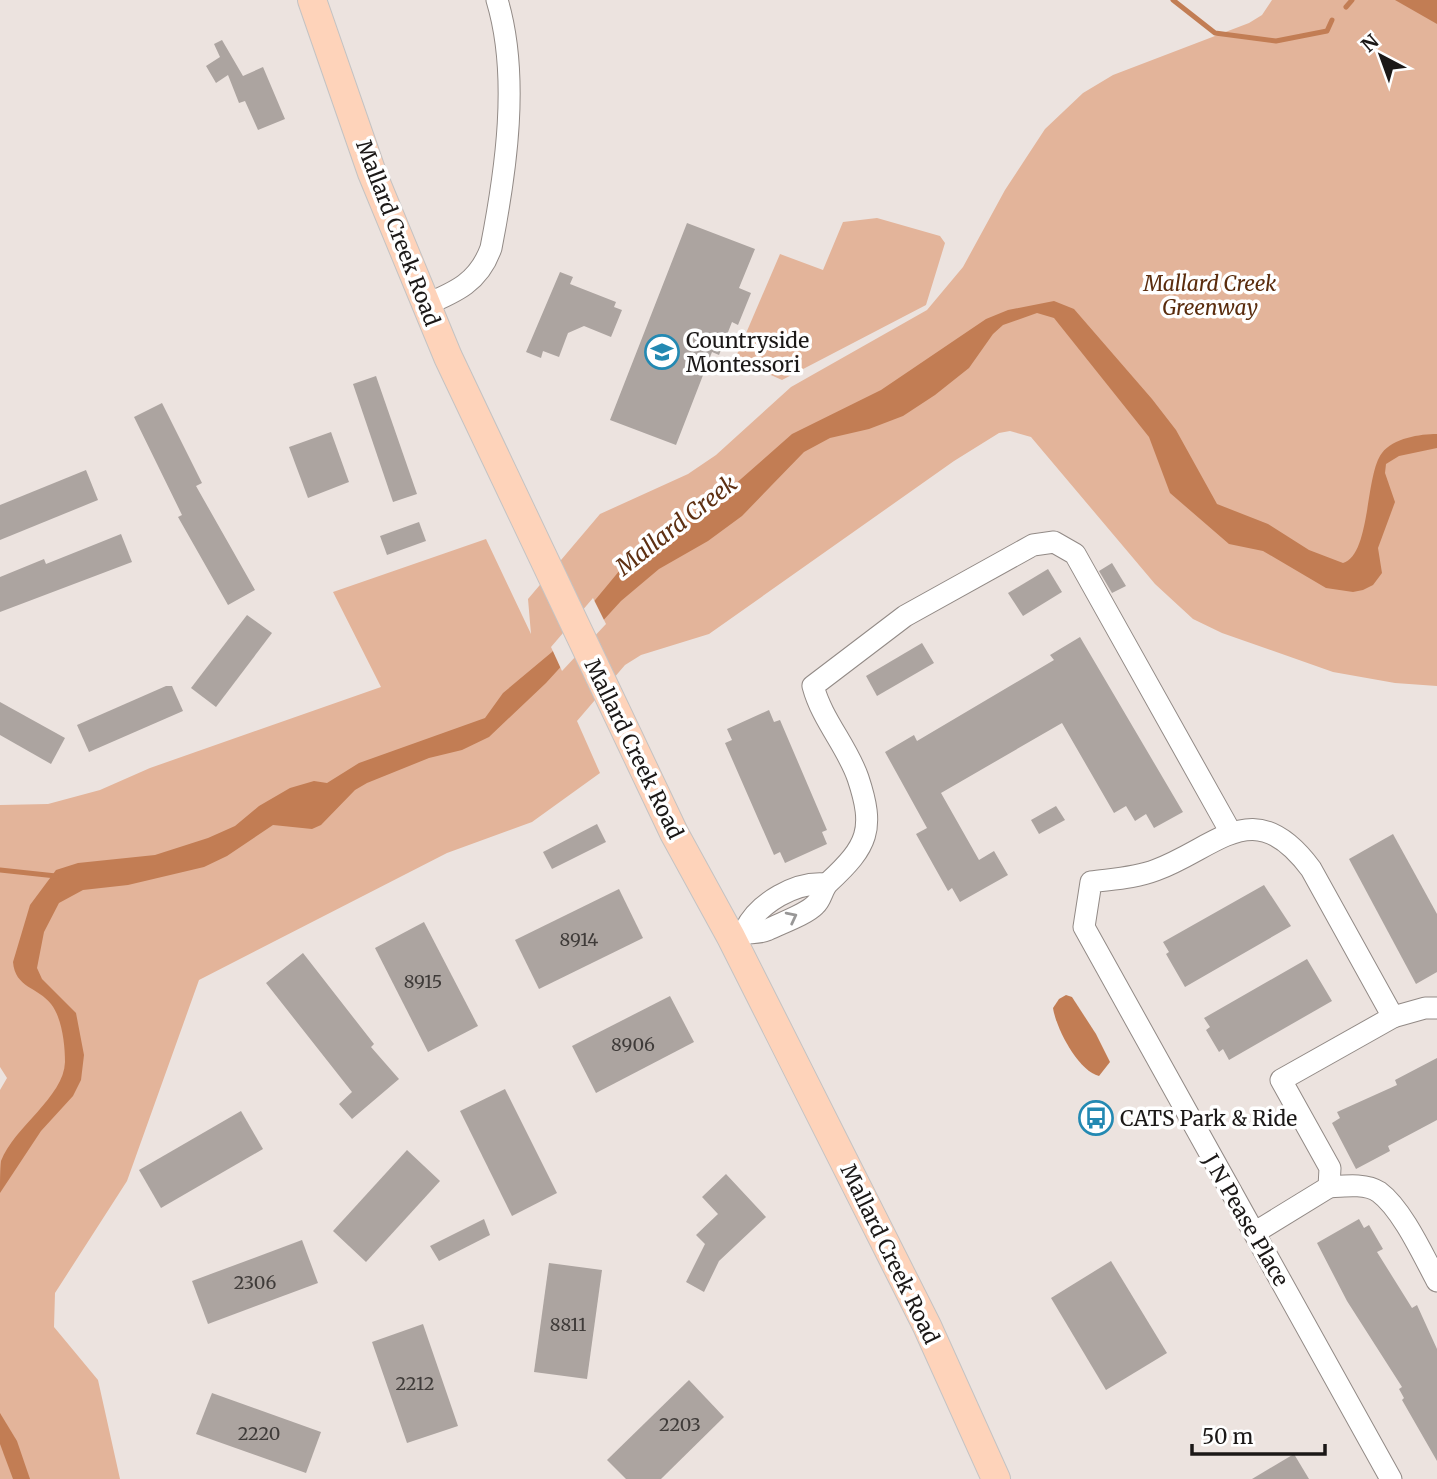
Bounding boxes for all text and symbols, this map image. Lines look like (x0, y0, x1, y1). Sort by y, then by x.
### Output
north arrow (1346, 21, 1416, 91)
text: N (1356, 29, 1383, 57)
street label: Mallard Creek Road (350, 136, 446, 330)
park label: Mallard Creek Greenway (1142, 270, 1277, 321)
place label: Countryside Montessori (686, 327, 809, 378)
school or university icon: Countryside Montessori (643, 333, 681, 371)
water label: Mallard Creek (609, 468, 743, 582)
street label: Mallard Creek Road (579, 655, 689, 844)
one-way arrow (784, 912, 797, 925)
house number: 8914 (560, 928, 598, 951)
house number: 8915 (404, 970, 442, 993)
house number: 8906 (611, 1033, 655, 1056)
bus stop icon: CATS Park & Ride (1077, 1099, 1115, 1137)
place label: CATS Park & Ride (1120, 1105, 1297, 1132)
street label: J N Pease Place (1197, 1148, 1295, 1291)
street label: Mallard Creek Road (835, 1160, 945, 1349)
house number: 2306 (234, 1271, 276, 1294)
house number: 8811 (550, 1313, 586, 1336)
house number: 2212 (395, 1372, 435, 1395)
scale bar (1192, 1412, 1325, 1456)
house number: 2203 (659, 1413, 701, 1436)
house number: 2220 (238, 1422, 280, 1445)
text: 50 m (1202, 1423, 1253, 1450)

